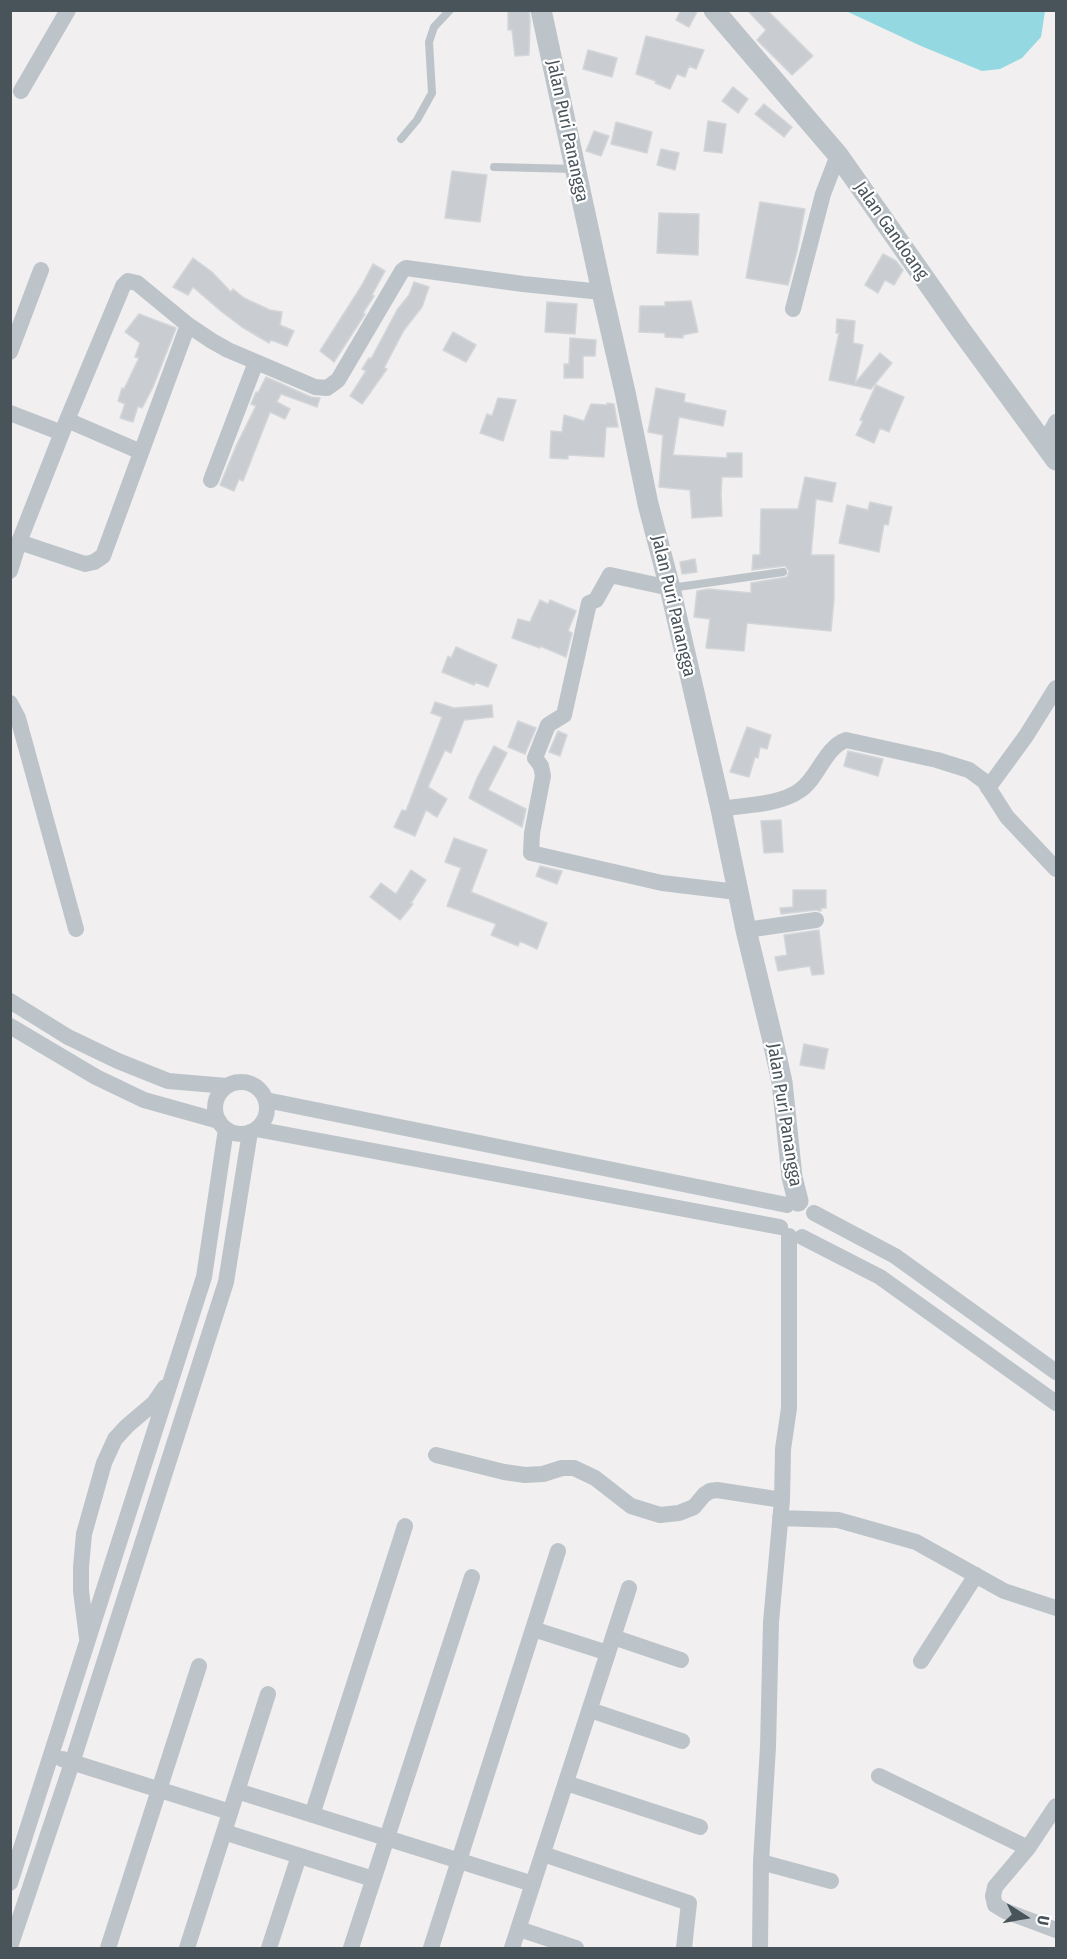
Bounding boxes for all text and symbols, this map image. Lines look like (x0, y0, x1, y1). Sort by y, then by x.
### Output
street label: Jalan Puri Panangga (541, 58, 593, 204)
street label: Jalan Gandoang (849, 178, 933, 284)
street label: Jalan Puri Panangga (646, 533, 700, 679)
street label: Jalan Puri Panangga (762, 1042, 806, 1188)
north arrow (995, 1887, 1055, 1947)
text: U (1033, 1914, 1053, 1927)

